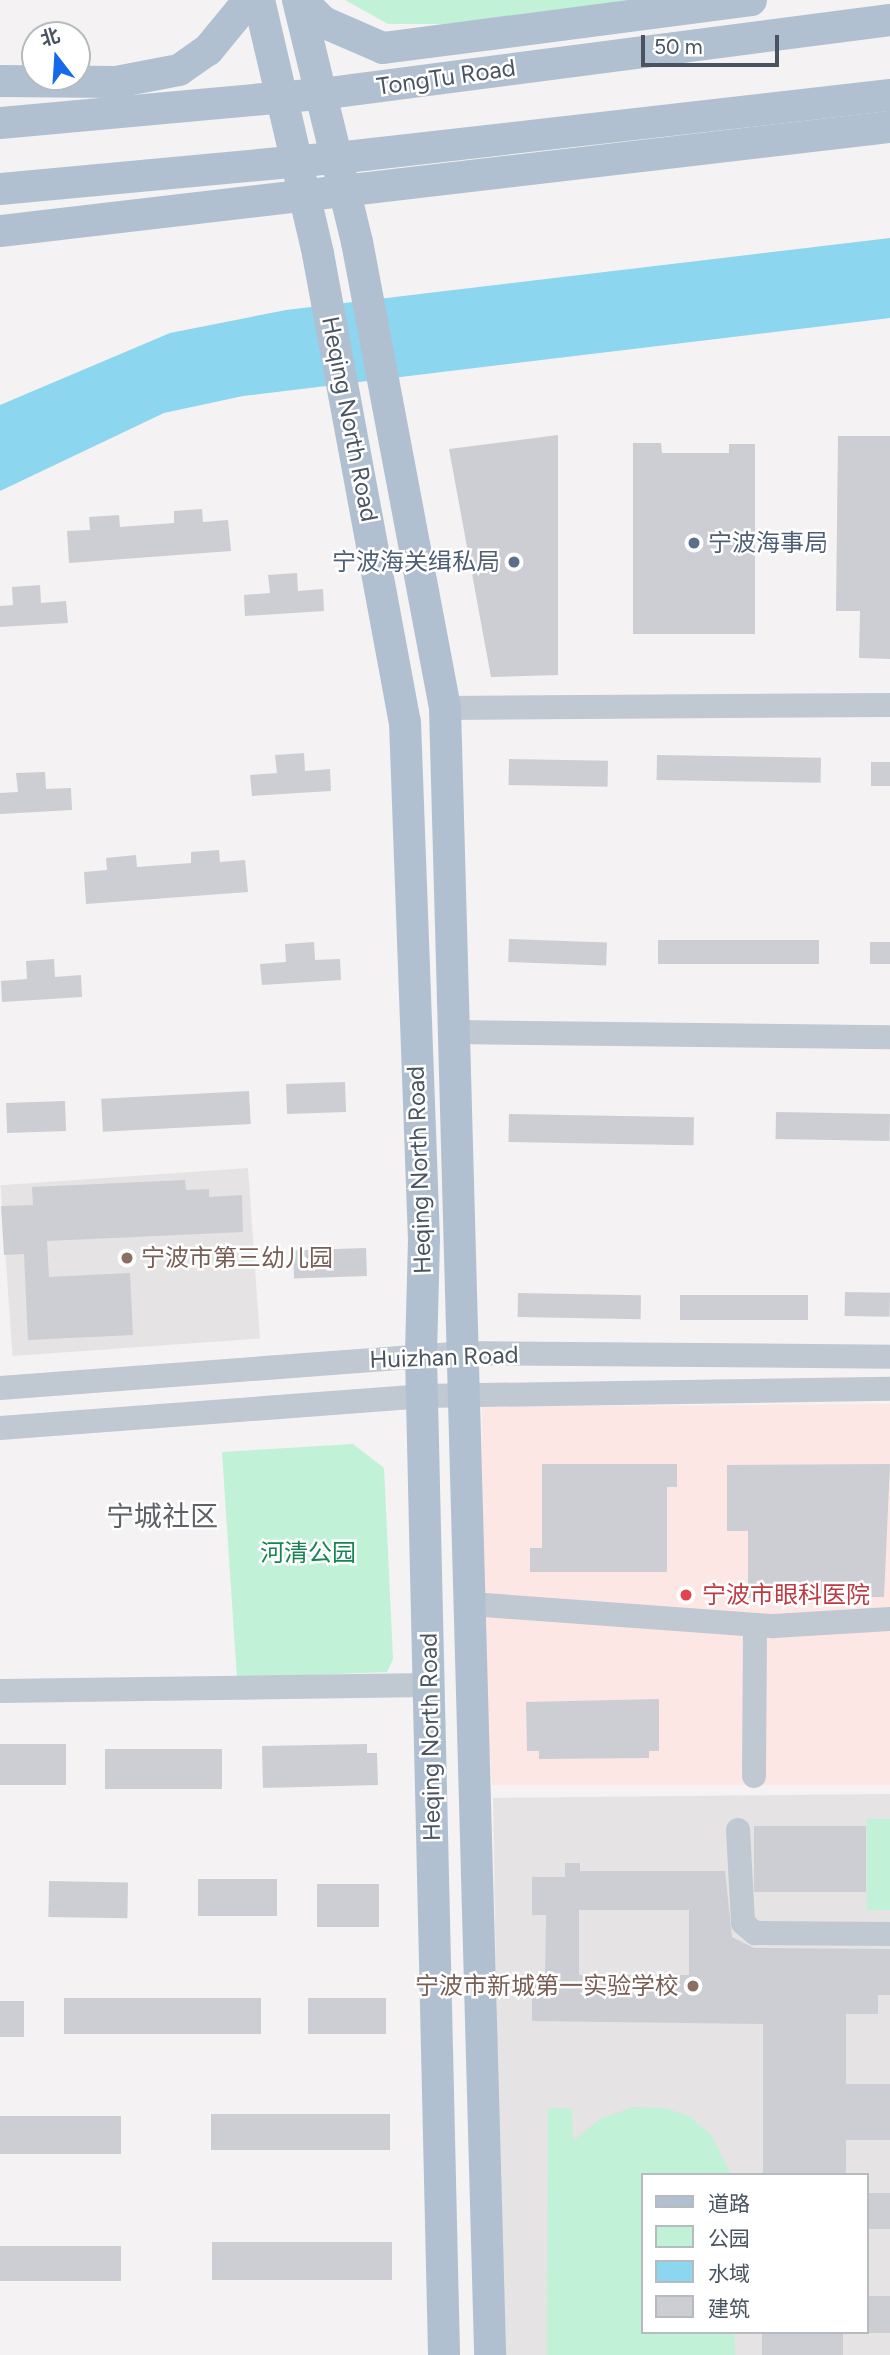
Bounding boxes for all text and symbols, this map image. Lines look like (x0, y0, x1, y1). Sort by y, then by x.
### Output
north arrow (21, 21, 91, 91)
scale bar (645, 21, 783, 65)
text: 北 (38, 24, 63, 51)
text: 50 m (654, 34, 703, 59)
street label: TongTu Road (375, 53, 517, 101)
street label: Heqing North Road (316, 314, 384, 524)
place label: 宁波海事局 (708, 529, 828, 557)
marker: 宁波海事局 (686, 535, 702, 551)
place label: 宁波海关缉私局 (332, 548, 500, 576)
marker: 宁波海关缉私局 (506, 554, 522, 570)
street label: Heqing North Road (401, 1065, 437, 1275)
place label: 宁波市第三幼儿园 (141, 1244, 333, 1272)
marker: 宁波市第三幼儿园 (119, 1250, 135, 1266)
street label: Huizhan Road (369, 1340, 519, 1374)
district label: 宁城社区 (106, 1499, 218, 1533)
park label: 河清公园 (260, 1539, 356, 1567)
place label: 宁波市眼科医院 (702, 1581, 870, 1609)
marker: 宁波市眼科医院 (676, 1585, 696, 1605)
street label: Heqing North Road (414, 1633, 446, 1841)
place label: 宁波市新城第一实验学校 (415, 1972, 679, 2000)
marker: 宁波市新城第一实验学校 (685, 1978, 701, 1994)
legend (642, 2173, 869, 2334)
text: 道路 (708, 2191, 750, 2216)
text: 公园 (708, 2226, 750, 2251)
text: 水域 (708, 2261, 750, 2286)
text: 建筑 (708, 2296, 750, 2321)

